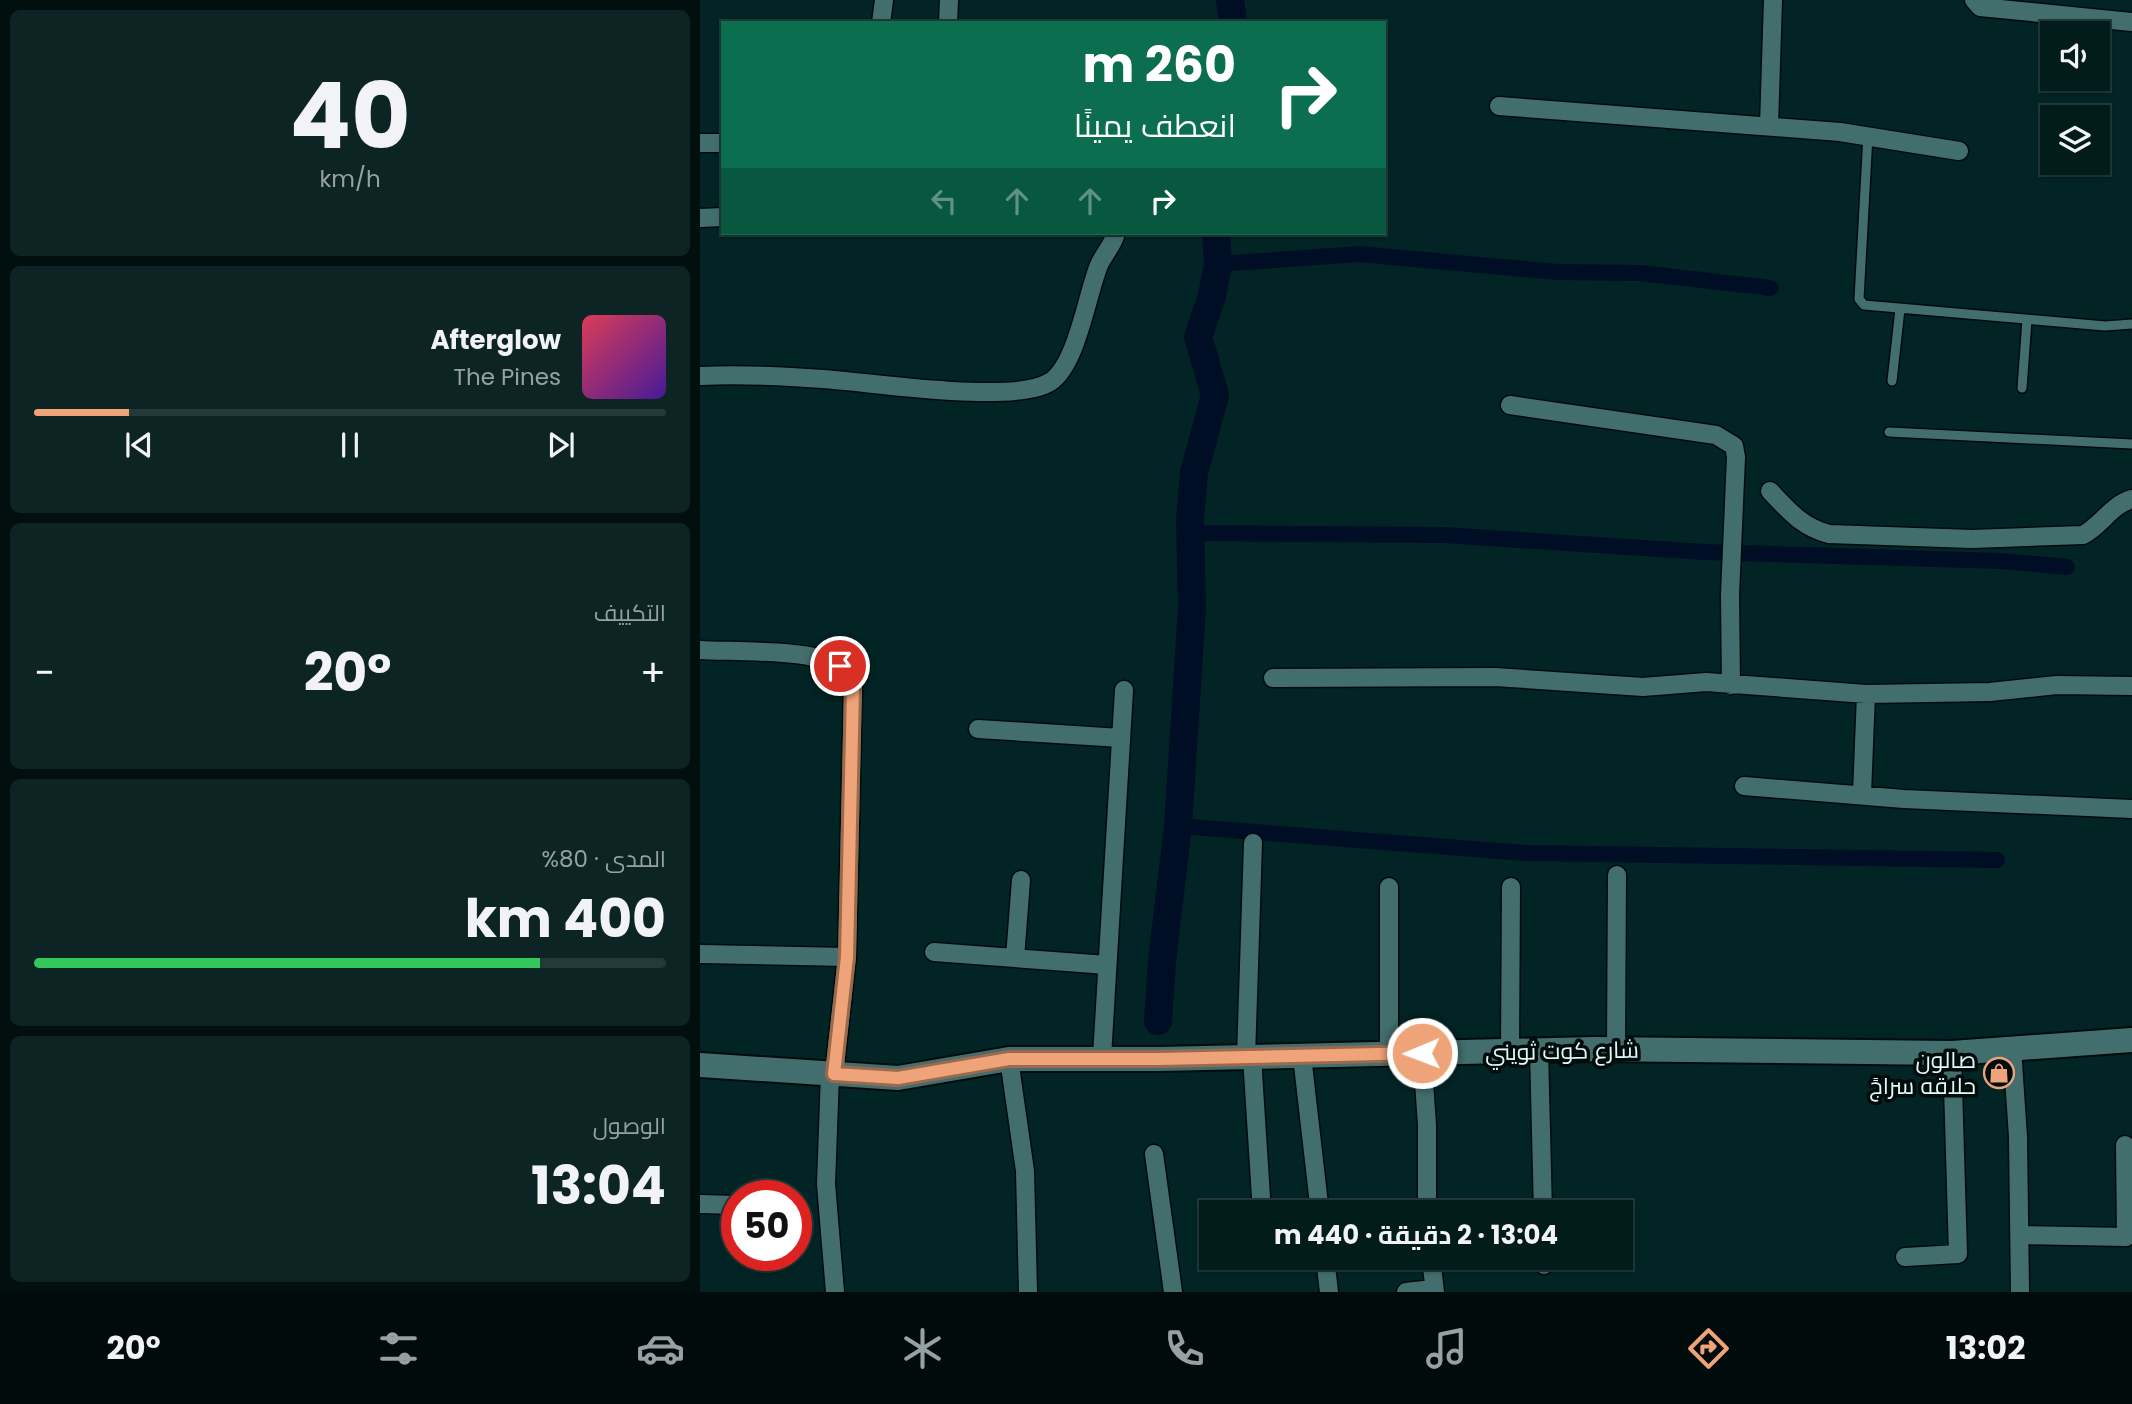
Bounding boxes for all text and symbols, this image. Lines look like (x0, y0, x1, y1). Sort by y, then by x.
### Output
map controls (2040, 21, 2110, 175)
button: sound (2040, 21, 2110, 91)
text: 260 m (1083, 31, 1236, 99)
icon: right (1260, 49, 1351, 140)
text: 40 (290, 52, 410, 180)
text: انعطف يمينًا (1074, 103, 1236, 148)
button: layers (2040, 105, 2110, 175)
text: km/h (319, 163, 381, 195)
icon: left (925, 182, 963, 220)
icon: ahead (998, 182, 1036, 220)
icon: ahead (1071, 182, 1109, 220)
icon: right (1144, 182, 1182, 220)
text: Afterglow (430, 322, 561, 358)
text: The Pines (453, 361, 561, 393)
icon: previous (120, 426, 158, 464)
icon: pause (331, 426, 369, 464)
icon: next (542, 426, 580, 464)
text: التكييف (594, 597, 666, 629)
text: 20° (304, 636, 391, 709)
pin (810, 636, 870, 696)
text: − (34, 646, 55, 699)
text: + (640, 646, 666, 699)
icon: arrive (821, 647, 859, 685)
text: المدى · 80% (541, 843, 666, 875)
text: 400 km (465, 882, 666, 955)
position arrow (1385, 1016, 1459, 1090)
street label: شارع كوت ثويني (1485, 1034, 1639, 1070)
place label: صالون حلاقه سراجً (1869, 1044, 1976, 1102)
shop icon: صالون حلاقه سراجً (1982, 1056, 2016, 1090)
text: الوصول (593, 1110, 666, 1142)
text: 13:04 (531, 1149, 666, 1222)
speed limit sign: 50 (721, 1180, 812, 1271)
text: 13:04 · 2 دقيقة · 440 m (1274, 1217, 1558, 1253)
icon: filters (374, 1324, 423, 1373)
icon: car (636, 1324, 685, 1373)
icon: climate (898, 1324, 947, 1373)
icon: phone (1160, 1324, 1209, 1373)
icon: music (1422, 1324, 1471, 1373)
icon: directions (1684, 1324, 1733, 1373)
text: 20° (107, 1325, 161, 1370)
text: 13:02 (1946, 1325, 2025, 1370)

